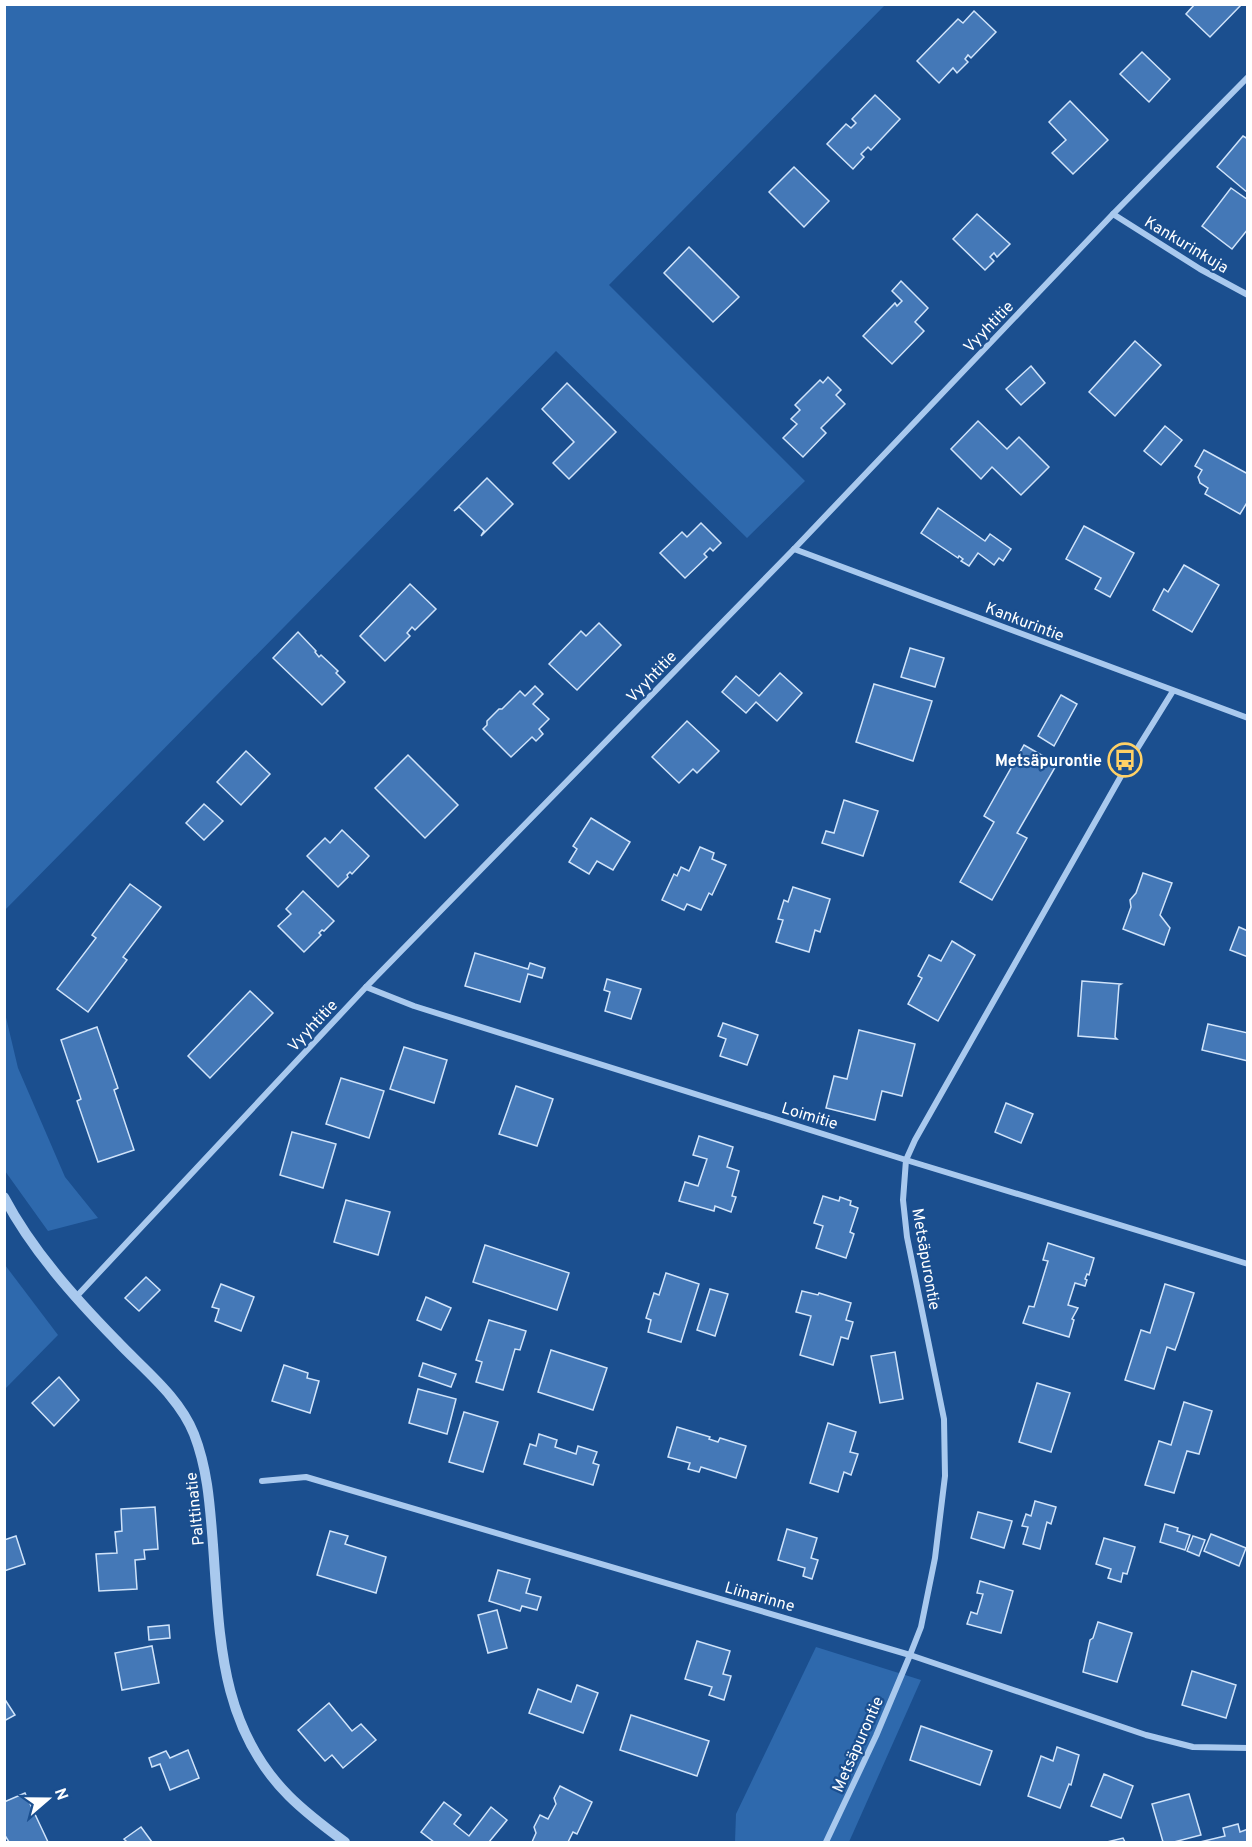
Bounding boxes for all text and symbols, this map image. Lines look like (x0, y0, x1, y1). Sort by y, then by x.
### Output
street label: Kankurinkuja (1140, 213, 1232, 279)
street label: Vyyhtitie (960, 297, 1019, 357)
street label: Kankurintie (982, 599, 1066, 647)
street label: Vyyhtitie (623, 647, 682, 707)
bus stop icon: Metsäpurontie (1107, 742, 1143, 778)
place label: Metsäpurontie (995, 752, 1102, 772)
street label: Vyyhtitie (284, 996, 343, 1057)
street label: Loimitie (779, 1099, 840, 1135)
street label: Metsäpurontie (906, 1207, 944, 1312)
street label: Palttinatie (182, 1471, 210, 1546)
street label: Liinarinne (722, 1578, 797, 1617)
street label: Metsäpurontie (829, 1694, 889, 1796)
north arrow (18, 1769, 78, 1829)
text: N (49, 1786, 72, 1803)

